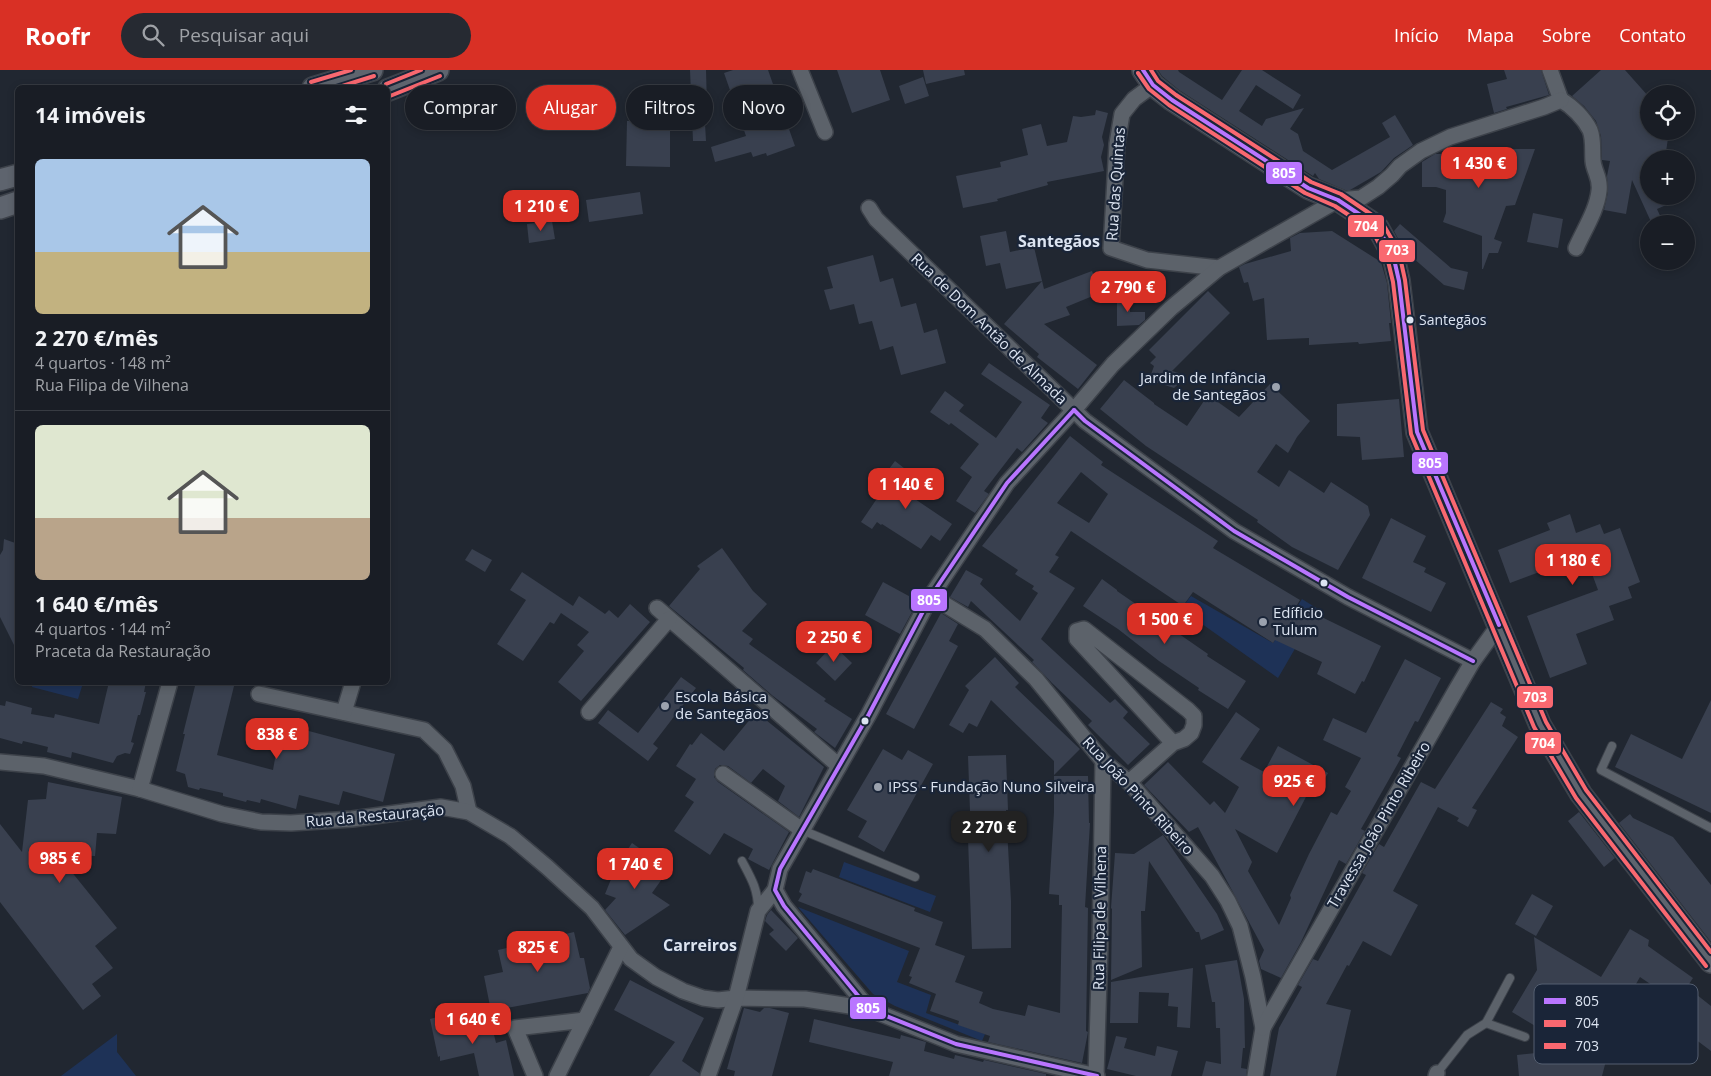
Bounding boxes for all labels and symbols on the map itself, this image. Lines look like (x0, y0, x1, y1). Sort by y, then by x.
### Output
street label: Rua das Quintas (1101, 126, 1129, 241)
pin: 1 430 € (1433, 146, 1525, 189)
line badge: 805 (1265, 161, 1303, 185)
text: 805 (1272, 163, 1296, 182)
pin: 1 210 € (495, 190, 587, 232)
line badge: 704 (1347, 214, 1385, 238)
text: 704 (1354, 216, 1378, 235)
district label: Santegãos (1018, 230, 1100, 252)
line badge: 703 (1378, 239, 1416, 263)
text: 703 (1385, 240, 1409, 259)
street label: Rua de Dom Antão de Almada (907, 248, 1072, 408)
pin: 2 790 € (1082, 270, 1174, 313)
place label: Santegãos (1419, 310, 1487, 329)
marker: Santegãos (1405, 315, 1415, 325)
place label: Jardim de Infância de Santegãos (1138, 367, 1266, 404)
marker: Jardim de Infância de Santegãos (1270, 381, 1282, 393)
line badge: 805 (1411, 451, 1449, 475)
text: 805 (1418, 453, 1442, 472)
pin: 1 140 € (860, 468, 952, 510)
pin: 1 180 € (1527, 544, 1619, 586)
unlabelled marker (1319, 578, 1329, 588)
line badge: 805 (910, 588, 948, 612)
text: 805 (917, 590, 941, 609)
pin: 1 500 € (1119, 602, 1211, 645)
place label: Edíficio Tulum (1273, 602, 1323, 639)
marker: Edíficio Tulum (1257, 616, 1269, 628)
pin: 2 250 € (788, 620, 880, 663)
line badge: 703 (1516, 685, 1554, 709)
place label: Escola Básica de Santegãos (675, 686, 769, 723)
text: 703 (1523, 687, 1547, 706)
marker: Escola Básica de Santegãos (659, 700, 671, 712)
unlabelled marker (860, 716, 870, 726)
pin: 838 € (242, 718, 312, 760)
line badge: 704 (1524, 731, 1562, 755)
street label: Rua João Pinto Ribeiro (1079, 732, 1199, 859)
text: 704 (1531, 733, 1555, 752)
street label: Travessa João Pinto Ribeiro (1322, 738, 1434, 911)
pin: 925 € (1259, 764, 1329, 807)
place label: IPSS - Fundação Nuno Silveira (888, 776, 1095, 796)
marker: IPSS - Fundação Nuno Silveira (872, 781, 884, 793)
street label: Rua da Restauração (305, 799, 445, 831)
pin: 2 270 € (943, 810, 1035, 853)
pin: 985 € (25, 842, 95, 884)
street label: Rua Filipa de Vilhena (1088, 846, 1110, 990)
pin: 1 740 € (589, 848, 681, 890)
pin: 825 € (503, 930, 573, 973)
district label: Carreiros (663, 934, 737, 956)
legend (1534, 984, 1698, 1064)
text: 805 (1575, 991, 1599, 1010)
line badge: 805 (849, 996, 887, 1020)
text: 805 (856, 998, 880, 1017)
pin: 1 640 € (427, 1002, 519, 1045)
text: 704 (1575, 1013, 1599, 1032)
text: 703 (1575, 1036, 1599, 1055)

